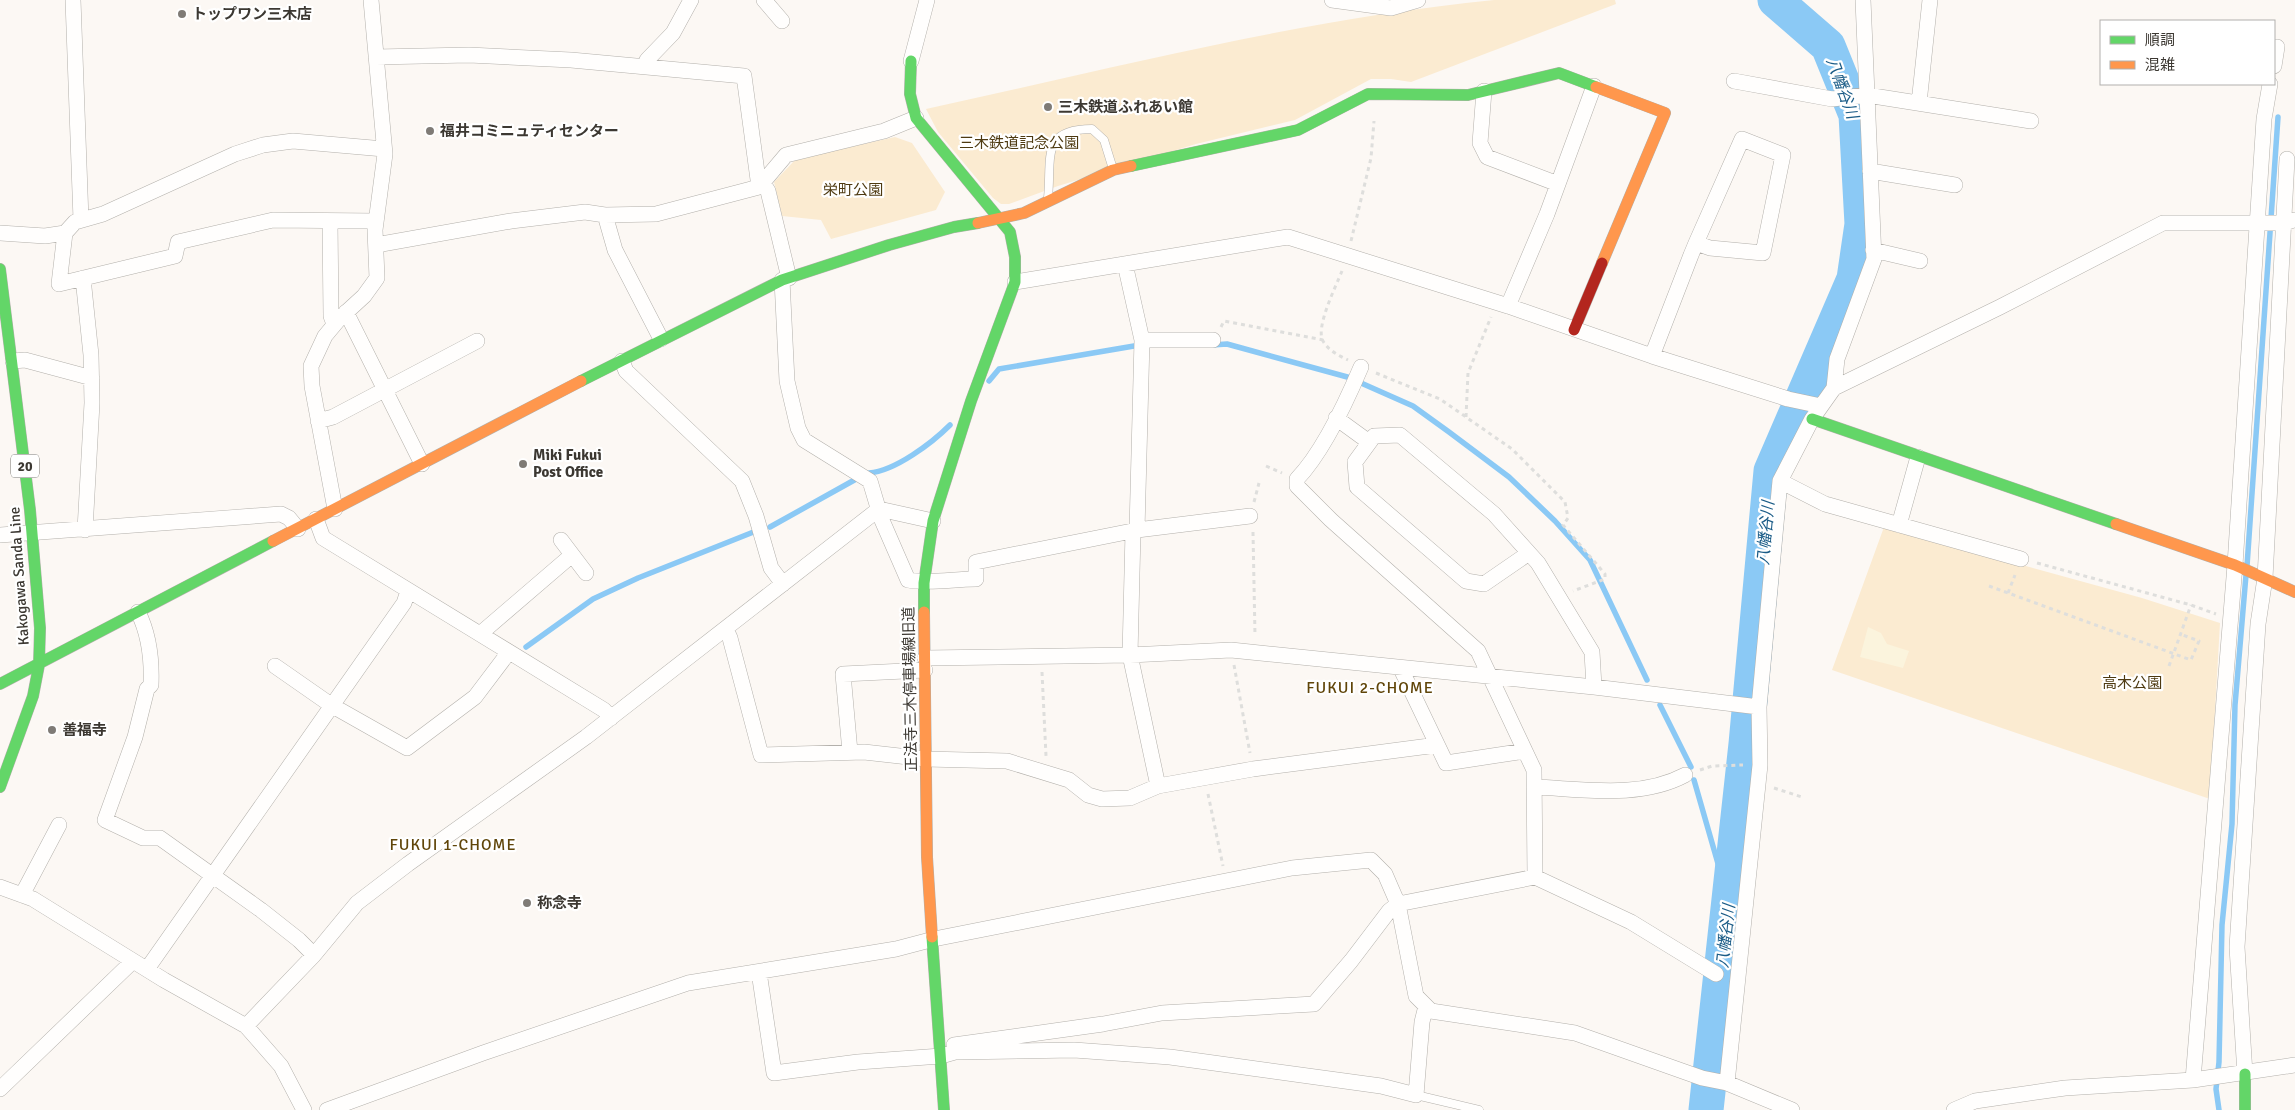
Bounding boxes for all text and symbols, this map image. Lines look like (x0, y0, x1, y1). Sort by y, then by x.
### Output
place label: トップワン三木店 (192, 5, 312, 23)
marker: トップワン三木店 (176, 8, 188, 20)
legend (2100, 20, 2275, 85)
text: 順調 (2145, 31, 2175, 49)
water label: 八幡谷川 (1822, 55, 1863, 124)
text: 混雑 (2145, 56, 2175, 74)
place label: 三木鉄道ふれあい館 (1058, 98, 1193, 116)
marker: 三木鉄道ふれあい館 (1042, 101, 1054, 113)
place label: 福井コミニュティセンター (439, 122, 619, 140)
marker: 福井コミニュティセンター (424, 125, 436, 137)
park label: 三木鉄道記念公園 (959, 134, 1079, 152)
park label: 栄町公園 (823, 181, 883, 199)
place label: Miki Fukui Post Office (533, 446, 603, 481)
road number: 20 (11, 454, 39, 478)
marker: Miki Fukui Post Office (517, 458, 529, 470)
water label: 八幡谷川 (1753, 498, 1779, 566)
street label: Kakogawa Sanda Line (5, 506, 33, 646)
street label: 正法寺三木停車場線旧道 (900, 606, 920, 772)
park label: 高木公園 (2102, 674, 2162, 692)
district label: FUKUI 2-CHOME (1306, 678, 1434, 698)
place label: 善福寺 (62, 721, 107, 739)
marker: 善福寺 (46, 724, 58, 736)
district label: FUKUI 1-CHOME (390, 835, 516, 855)
place label: 称念寺 (537, 894, 582, 912)
marker: 称念寺 (521, 897, 533, 909)
water label: 八幡谷川 (1713, 901, 1739, 969)

